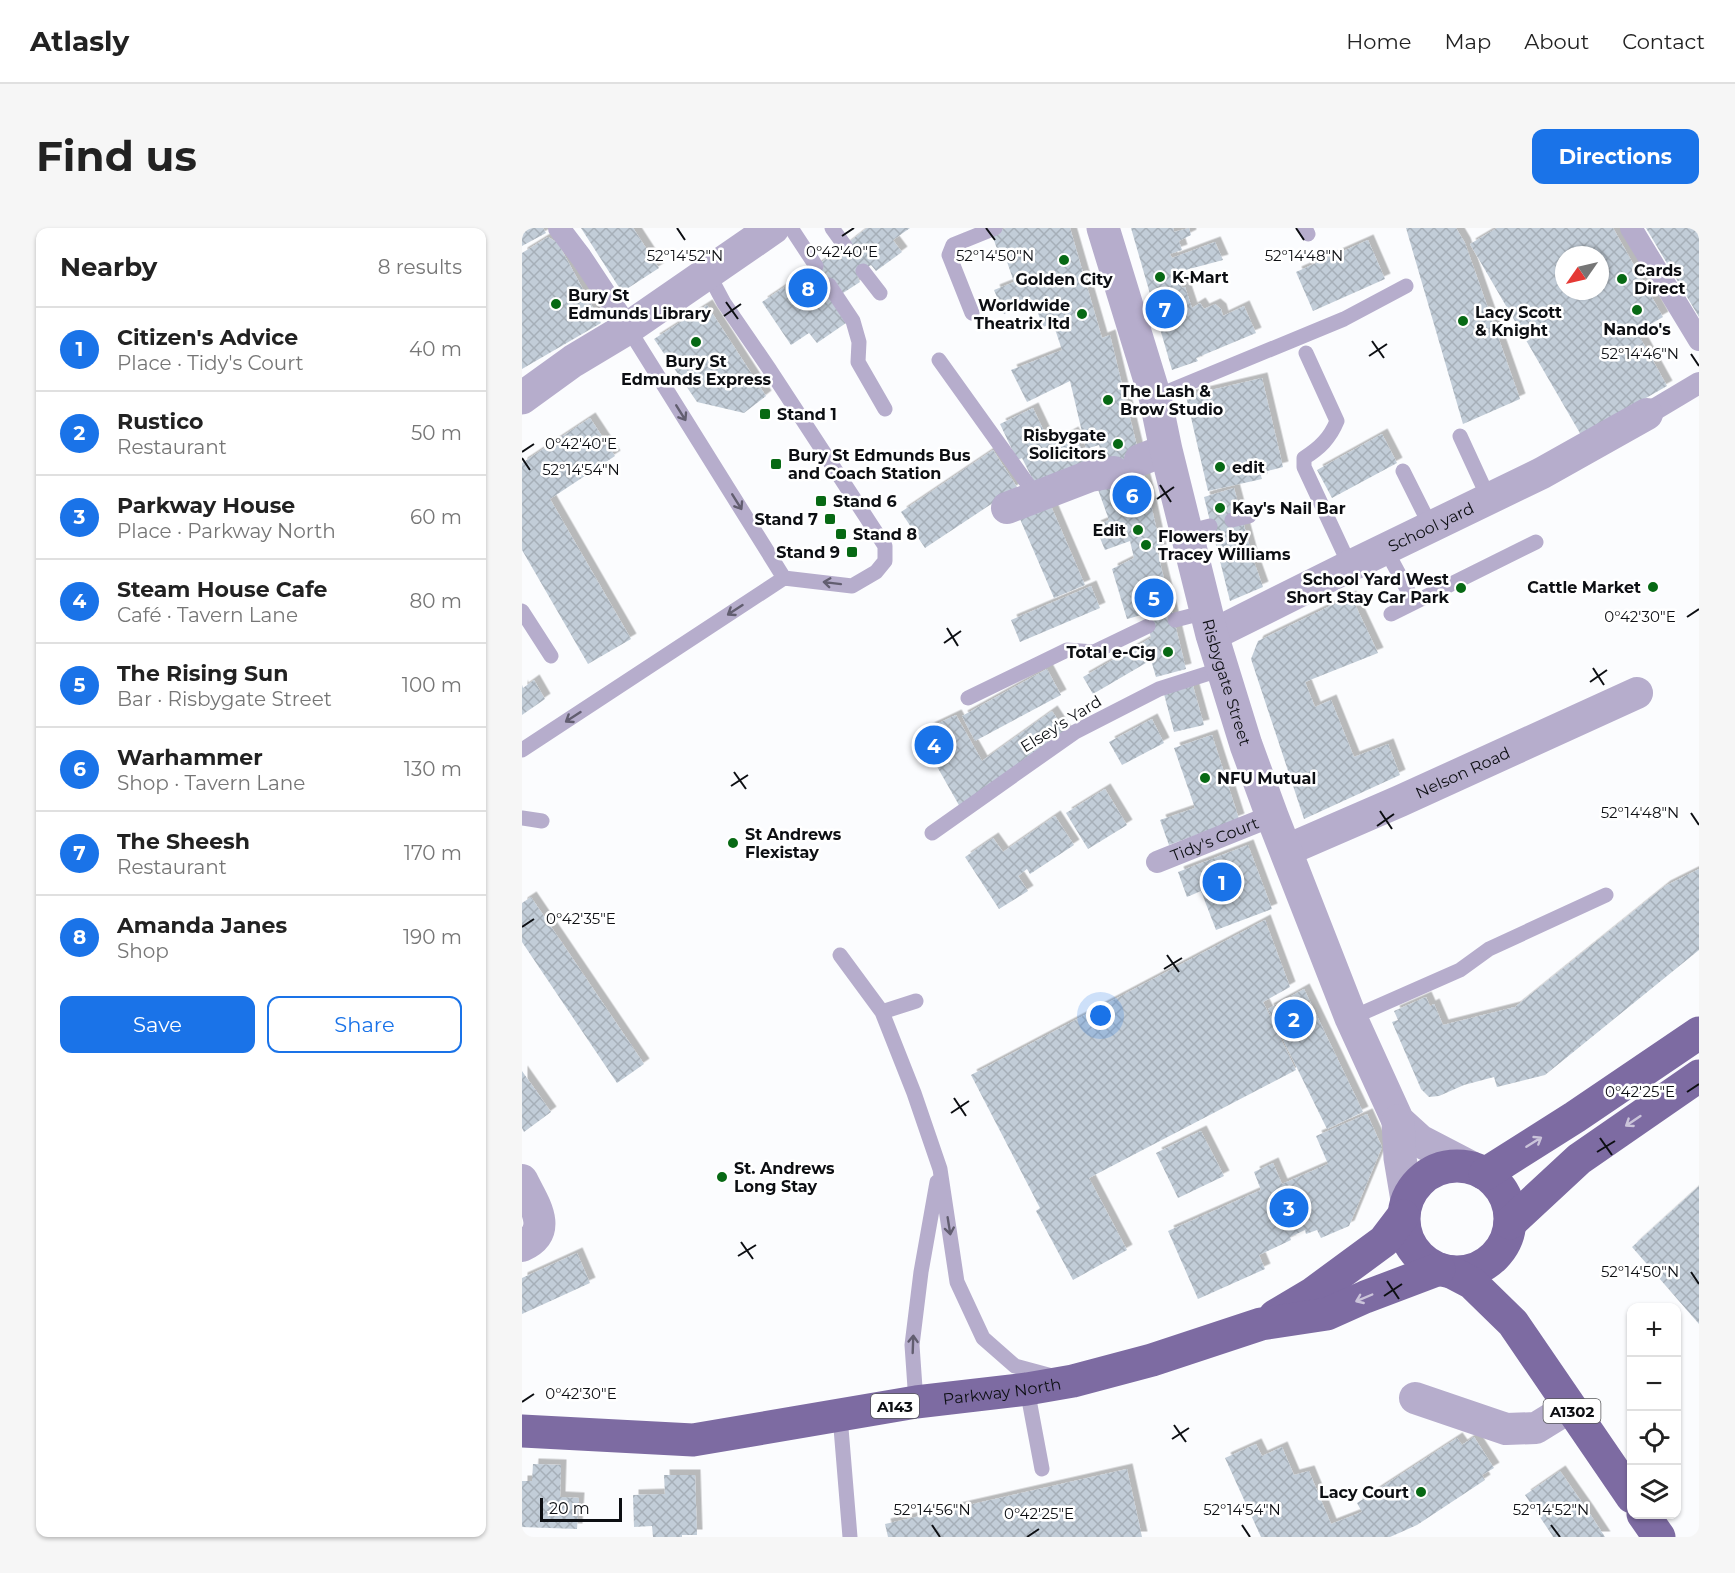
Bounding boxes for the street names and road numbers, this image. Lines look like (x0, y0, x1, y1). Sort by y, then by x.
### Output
street label: School yard (1385, 498, 1477, 556)
street label: Risbygate Street (1199, 617, 1255, 748)
street label: Elsey's Yard (1017, 692, 1105, 756)
street label: Nelson Road (1412, 743, 1513, 802)
street label: Tidy's Court (1168, 813, 1262, 865)
street label: Parkway North (942, 1374, 1062, 1408)
road number: A143 (871, 1394, 919, 1418)
road number: A1302 (1544, 1399, 1600, 1423)

